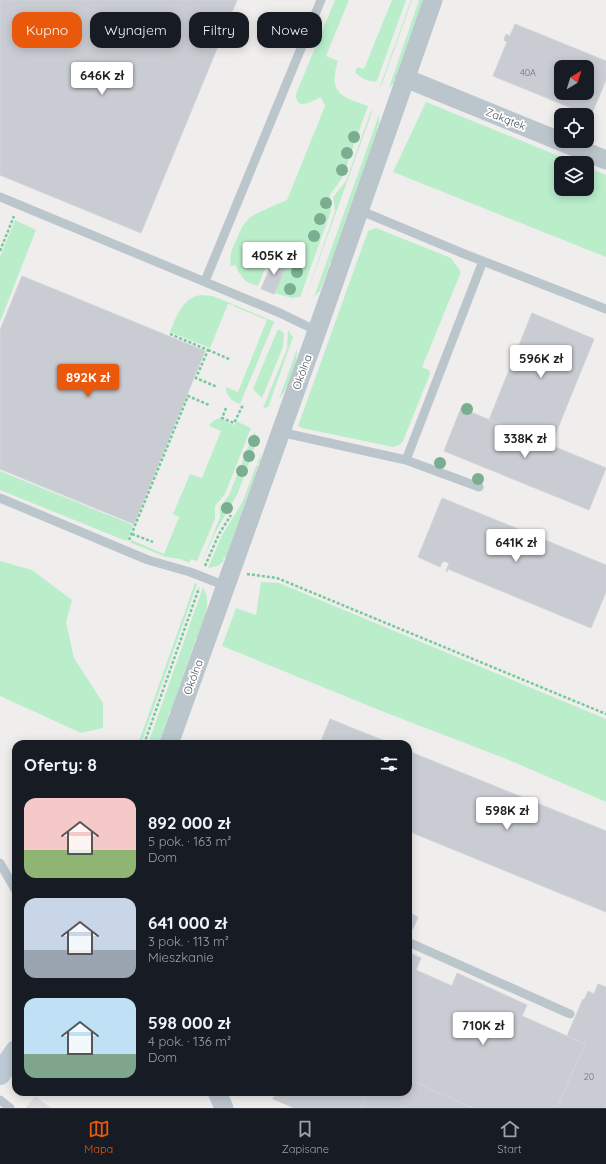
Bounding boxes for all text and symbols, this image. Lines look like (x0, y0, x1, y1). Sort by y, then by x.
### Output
chip: Kupno (12, 12, 82, 48)
chip: Wynajem (90, 12, 181, 48)
chip: Filtry (189, 12, 249, 48)
chip: Nowe (257, 12, 322, 48)
north arrow (554, 60, 594, 100)
map controls (554, 60, 594, 196)
pin: 646K zł (65, 62, 139, 96)
text: 646K zł (80, 67, 124, 83)
house number: 40A (520, 67, 536, 78)
street label: Zakątek (484, 105, 528, 133)
button: locate (554, 108, 594, 148)
button: layers (554, 156, 594, 196)
pin: 405K zł (237, 242, 311, 276)
text: 405K zł (251, 247, 297, 263)
pin: 596K zł (504, 345, 578, 379)
text: 596K zł (519, 350, 563, 366)
street label: Okólna (289, 352, 315, 392)
pin: 892K zł (51, 364, 125, 398)
text: 892K zł (66, 369, 110, 385)
pin: 338K zł (488, 425, 562, 459)
text: 338K zł (503, 430, 547, 446)
pin: 641K zł (479, 529, 553, 563)
text: 641K zł (495, 534, 537, 550)
street label: Okólna (180, 657, 206, 697)
icon: filters (378, 753, 400, 775)
text: Oferty: 8 (24, 754, 97, 775)
pin: 598K zł (470, 797, 544, 831)
text: 598K zł (485, 802, 529, 818)
text: 892 000 zł (148, 812, 230, 833)
icon: home (56, 814, 104, 862)
text: 5 pok. · 163 m² (148, 833, 231, 849)
text: Dom (148, 849, 177, 865)
text: 641 000 zł (148, 912, 227, 933)
icon: home (56, 914, 104, 962)
text: 3 pok. · 113 m² (148, 933, 229, 949)
text: Mieszkanie (148, 949, 214, 965)
text: 598 000 zł (148, 1012, 230, 1033)
pin: 710K zł (446, 1012, 520, 1046)
icon: home (56, 1014, 104, 1062)
text: 710K zł (462, 1017, 504, 1033)
text: 4 pok. · 136 m² (148, 1033, 231, 1049)
text: Dom (148, 1049, 177, 1065)
house number: 20 (584, 1071, 594, 1082)
tab: Mapa (84, 1118, 113, 1156)
tab: Zapisane (282, 1118, 329, 1156)
tab: Start (497, 1118, 522, 1156)

